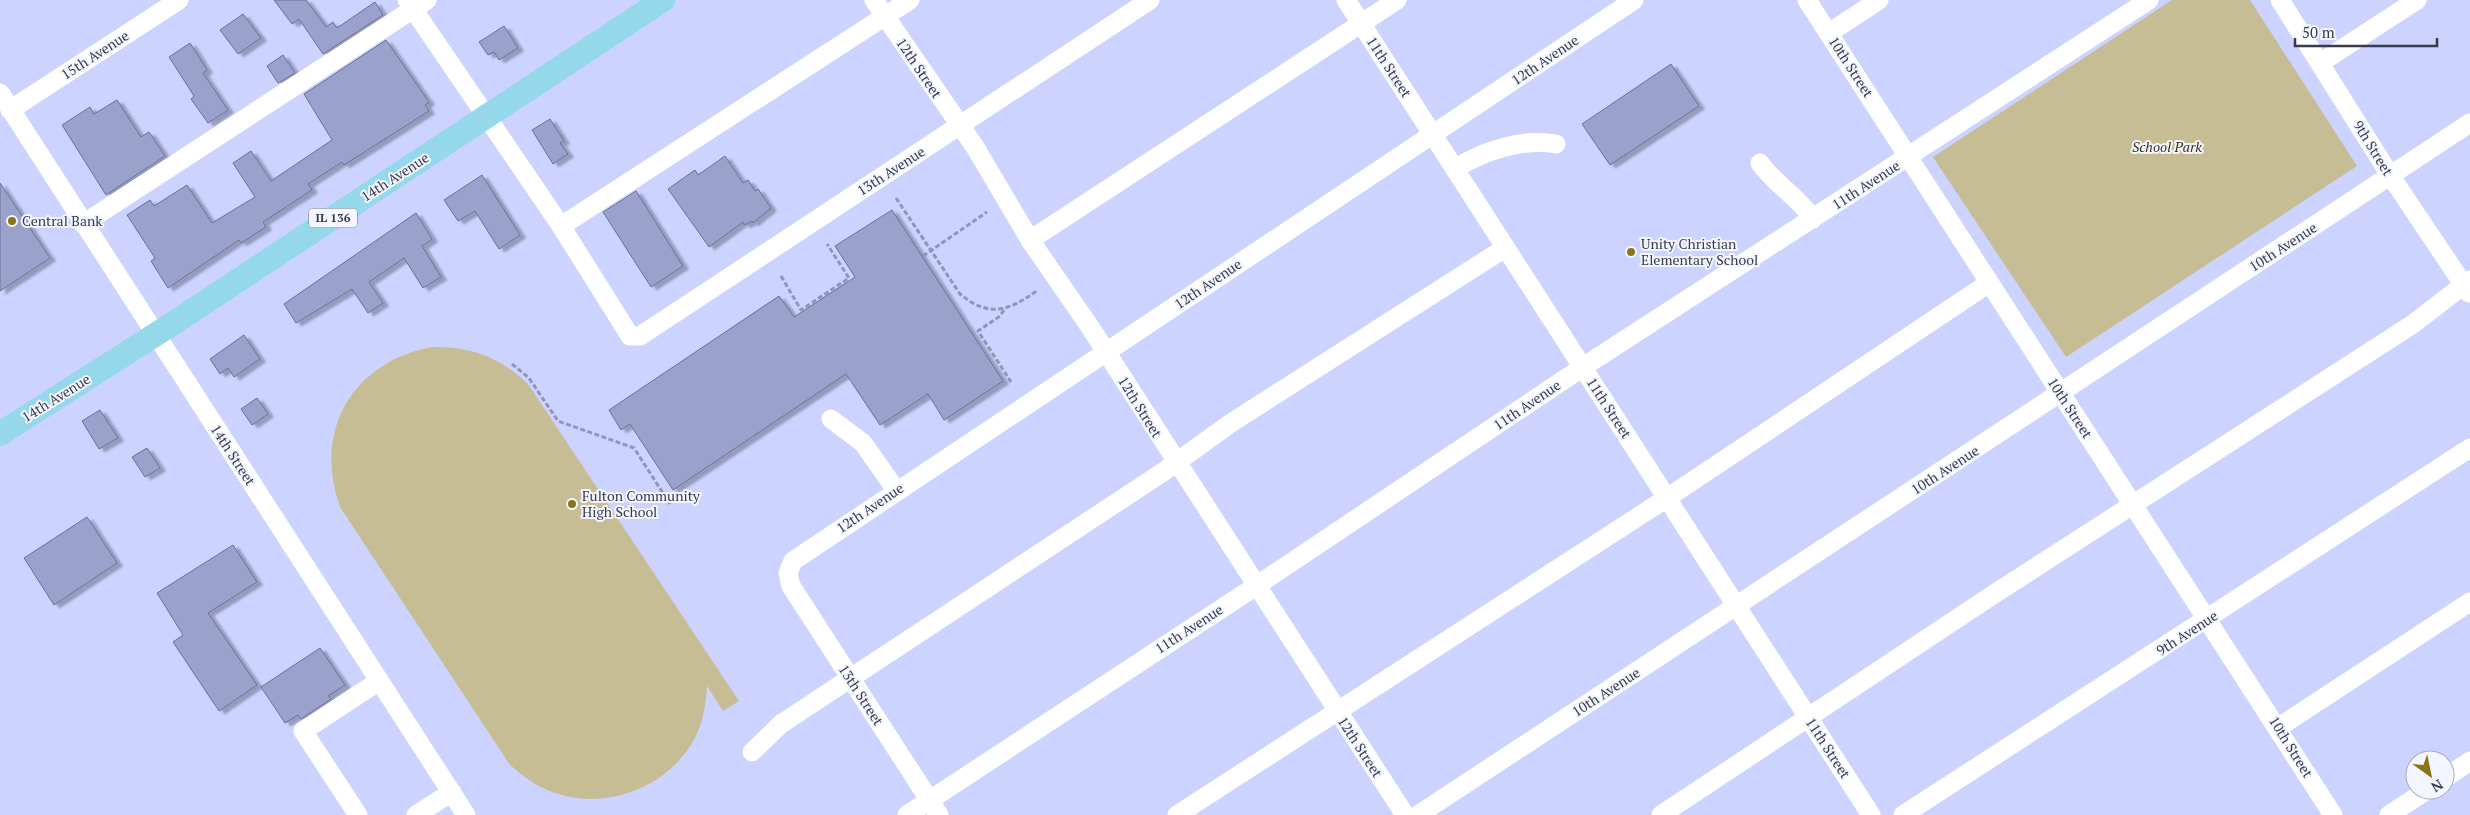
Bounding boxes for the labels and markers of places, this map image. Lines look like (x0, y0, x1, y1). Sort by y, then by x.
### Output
place label: Central Bank (22, 211, 103, 230)
marker: Central Bank (6, 215, 18, 227)
place label: Unity Christian Elementary School (1641, 234, 1758, 269)
marker: Unity Christian Elementary School (1625, 246, 1637, 258)
place label: Fulton Community High School (582, 486, 701, 521)
marker: Fulton Community High School (566, 498, 578, 510)

